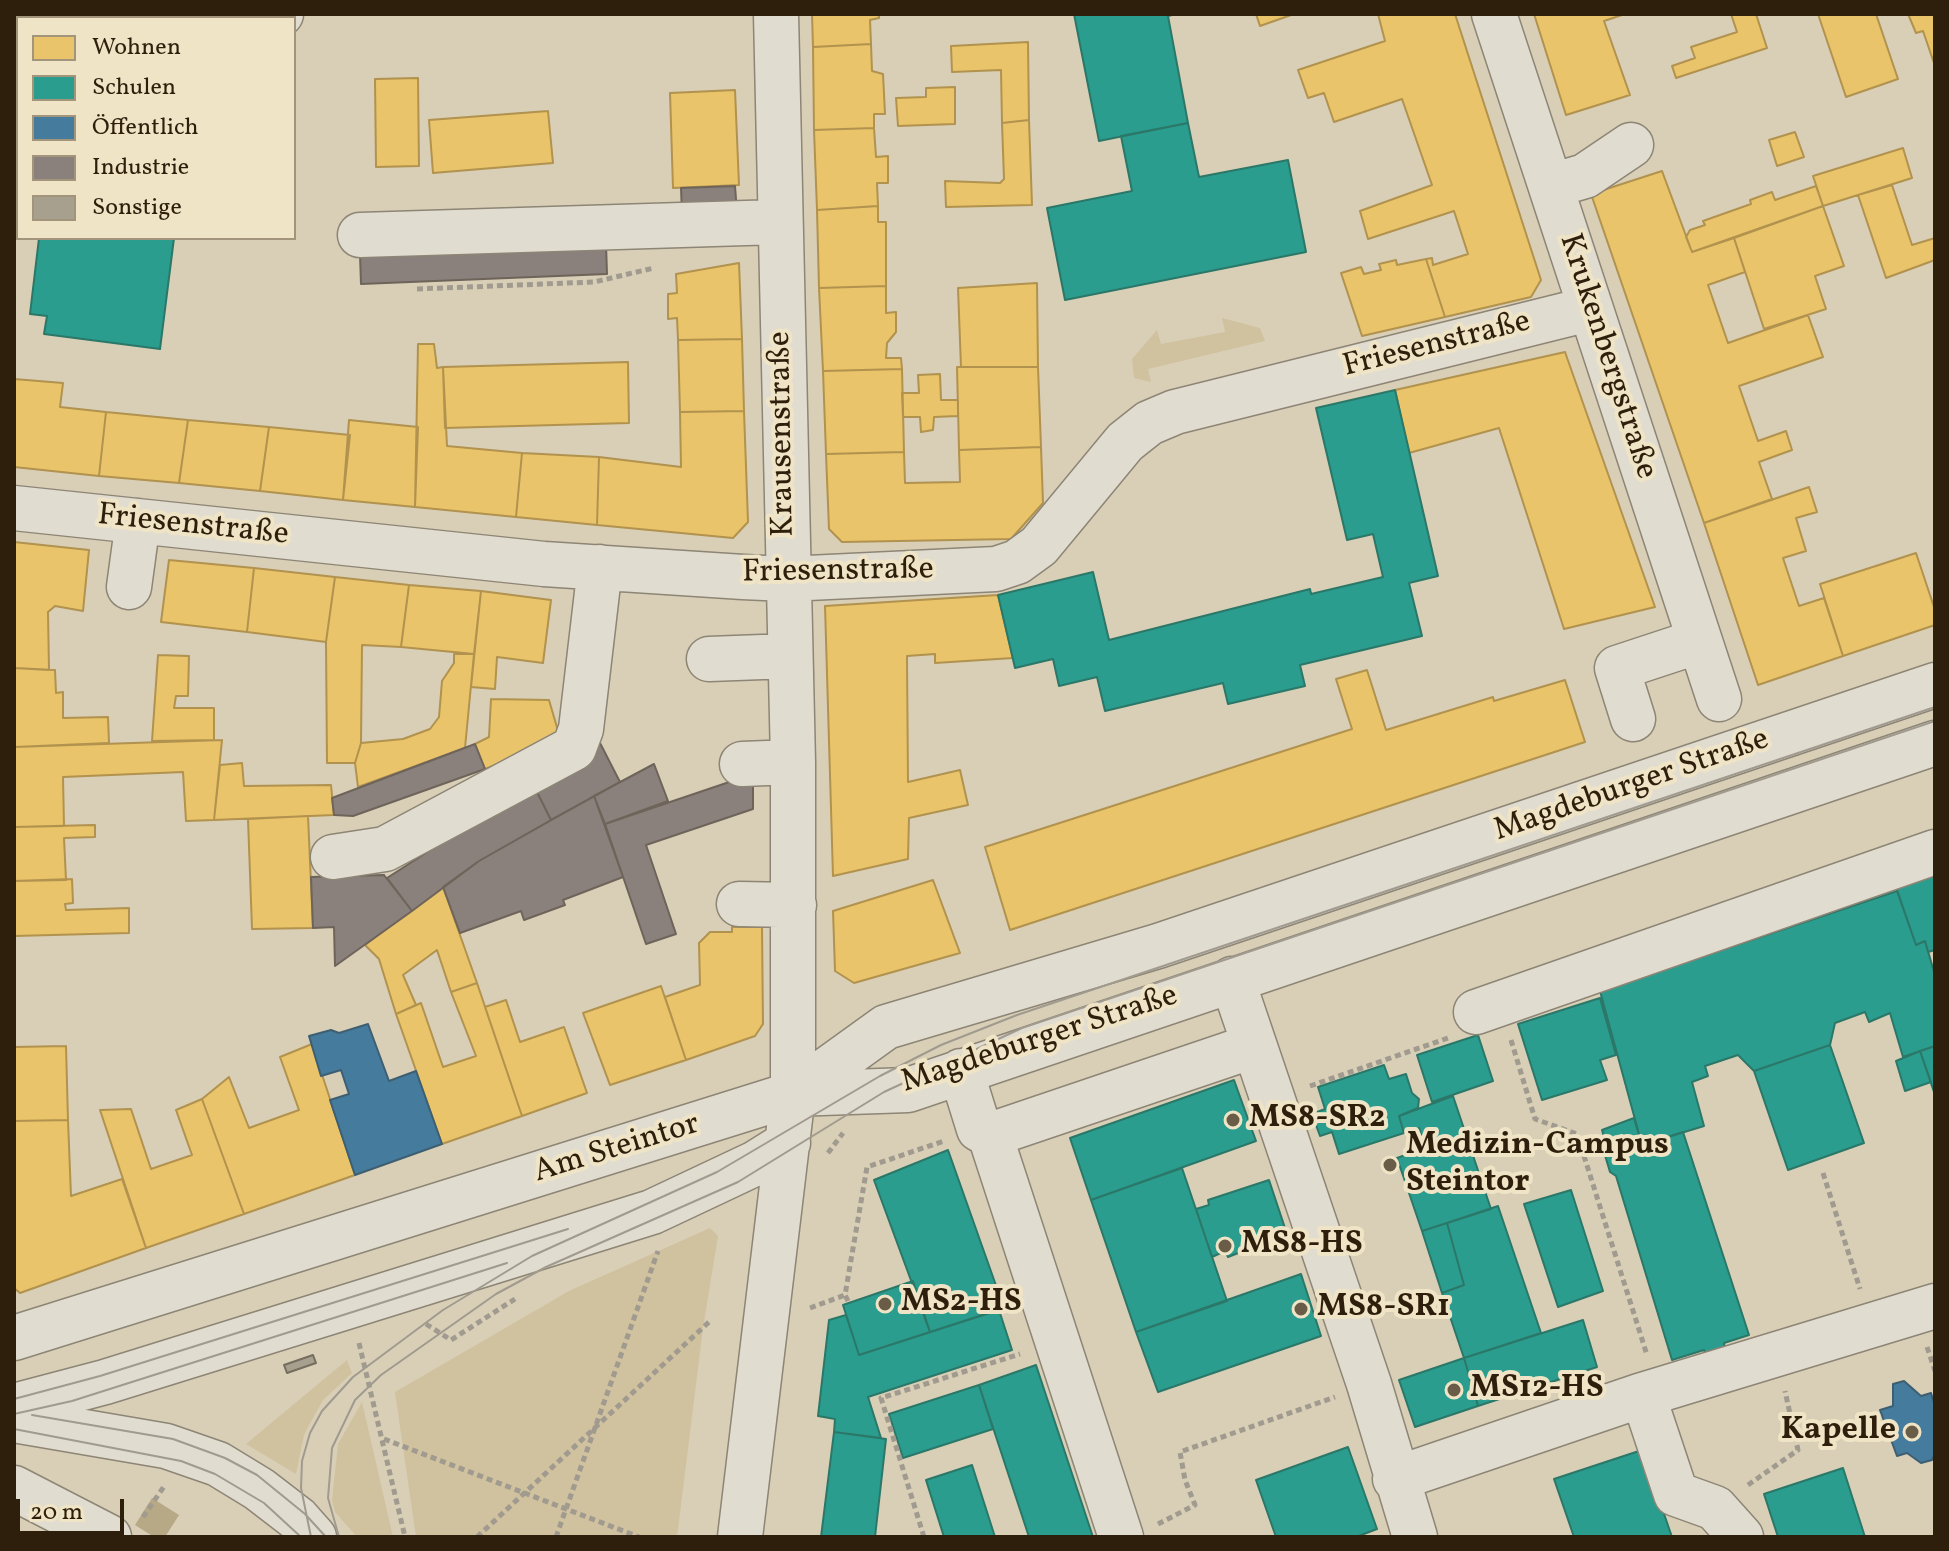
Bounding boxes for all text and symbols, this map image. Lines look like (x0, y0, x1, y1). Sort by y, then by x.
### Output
legend (16, 16, 296, 240)
text: Wohnen (92, 31, 181, 65)
text: Schulen (92, 71, 176, 105)
text: Öffentlich (92, 111, 198, 145)
text: Industrie (92, 151, 189, 185)
text: Sonstige (92, 191, 182, 225)
street label: Krukenbergstraße (1548, 230, 1664, 484)
street label: Friesenstraße (1339, 304, 1535, 388)
street label: Krausenstraße (763, 331, 805, 537)
street label: Friesenstraße (96, 498, 290, 556)
street label: Friesenstraße (742, 552, 934, 594)
street label: Magdeburger Straße (1490, 722, 1774, 852)
street label: Magdeburger Straße (897, 978, 1183, 1104)
place label: MS8-SR2 (1249, 1101, 1386, 1139)
street label: Am Steintor (530, 1107, 704, 1193)
marker: MS8-SR2 (1224, 1111, 1242, 1129)
place label: Medizin-Campus Steintor (1406, 1128, 1669, 1203)
marker: Medizin-Campus Steintor (1381, 1156, 1399, 1174)
place label: MS8-HS (1241, 1227, 1363, 1265)
marker: MS8-HS (1216, 1237, 1234, 1255)
place label: MS2-HS (901, 1285, 1022, 1323)
place label: MS8-SR1 (1317, 1290, 1450, 1328)
marker: MS2-HS (876, 1295, 894, 1313)
marker: MS8-SR1 (1292, 1300, 1310, 1318)
place label: MS12-HS (1470, 1371, 1604, 1409)
marker: MS12-HS (1445, 1381, 1463, 1399)
place label: Kapelle (1781, 1413, 1896, 1451)
marker: Kapelle (1903, 1423, 1921, 1441)
scale bar (20, 1483, 128, 1533)
text: 20 m (30, 1496, 83, 1530)

